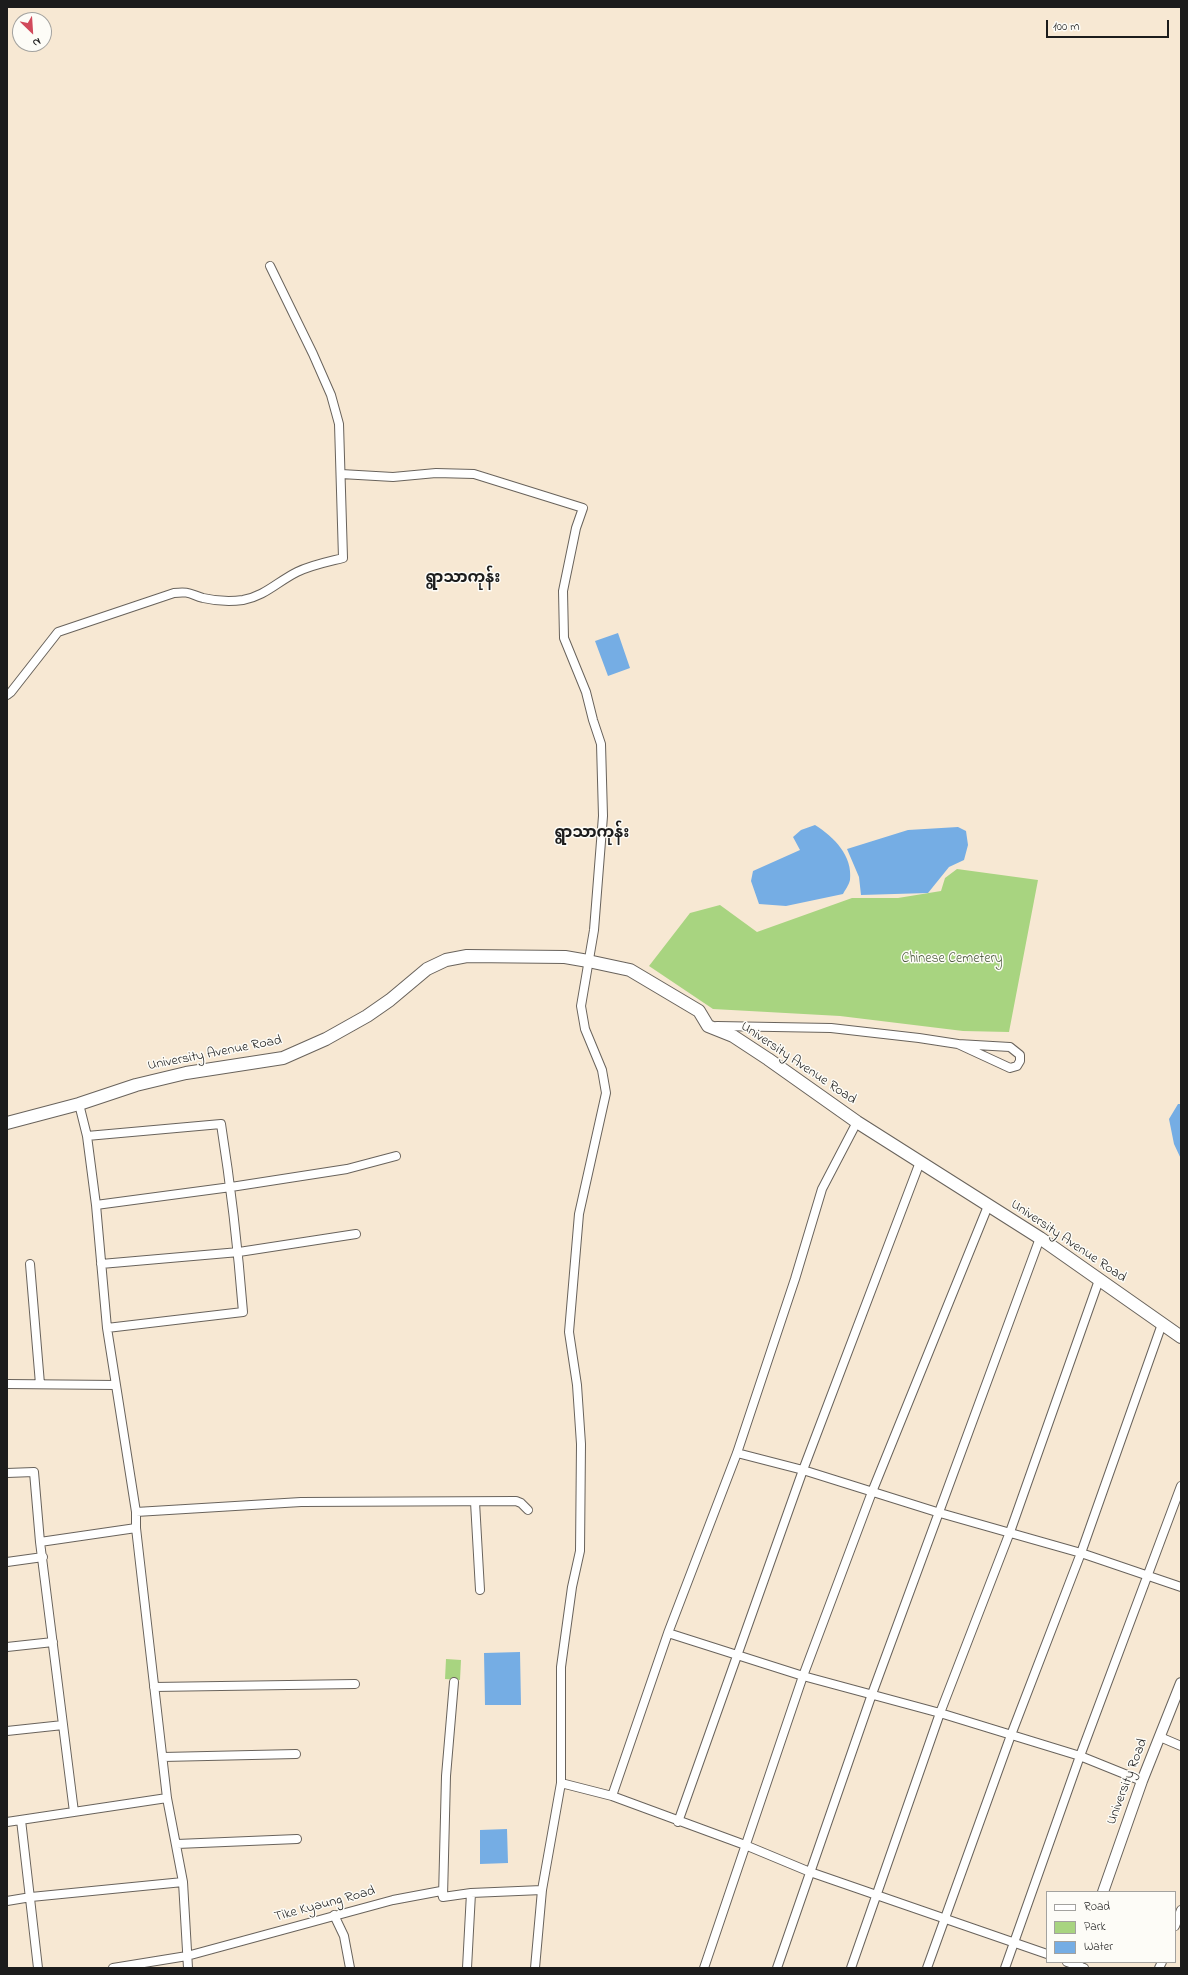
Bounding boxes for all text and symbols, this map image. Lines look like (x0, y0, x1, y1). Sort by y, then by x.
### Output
north arrow (12, 12, 52, 52)
scale bar (1048, 12, 1171, 38)
text: 100 m (1053, 18, 1080, 36)
text: N (30, 33, 43, 51)
district label: ရွာသာကုန်း (426, 569, 500, 589)
district label: ရွာသာကုန်း (555, 824, 629, 844)
park label: Chinese Cemetery (901, 952, 1003, 968)
street label: University Avenue Road (737, 1019, 859, 1109)
street label: University Avenue Road (147, 1033, 283, 1075)
street label: University Avenue Road (1007, 1197, 1129, 1287)
street label: University Road (1104, 1737, 1152, 1827)
street label: Tike Kyaung Road (273, 1883, 377, 1927)
legend (1046, 1891, 1176, 1963)
text: Road (1084, 1898, 1110, 1916)
text: Park (1084, 1918, 1106, 1936)
text: Water (1084, 1938, 1113, 1956)

